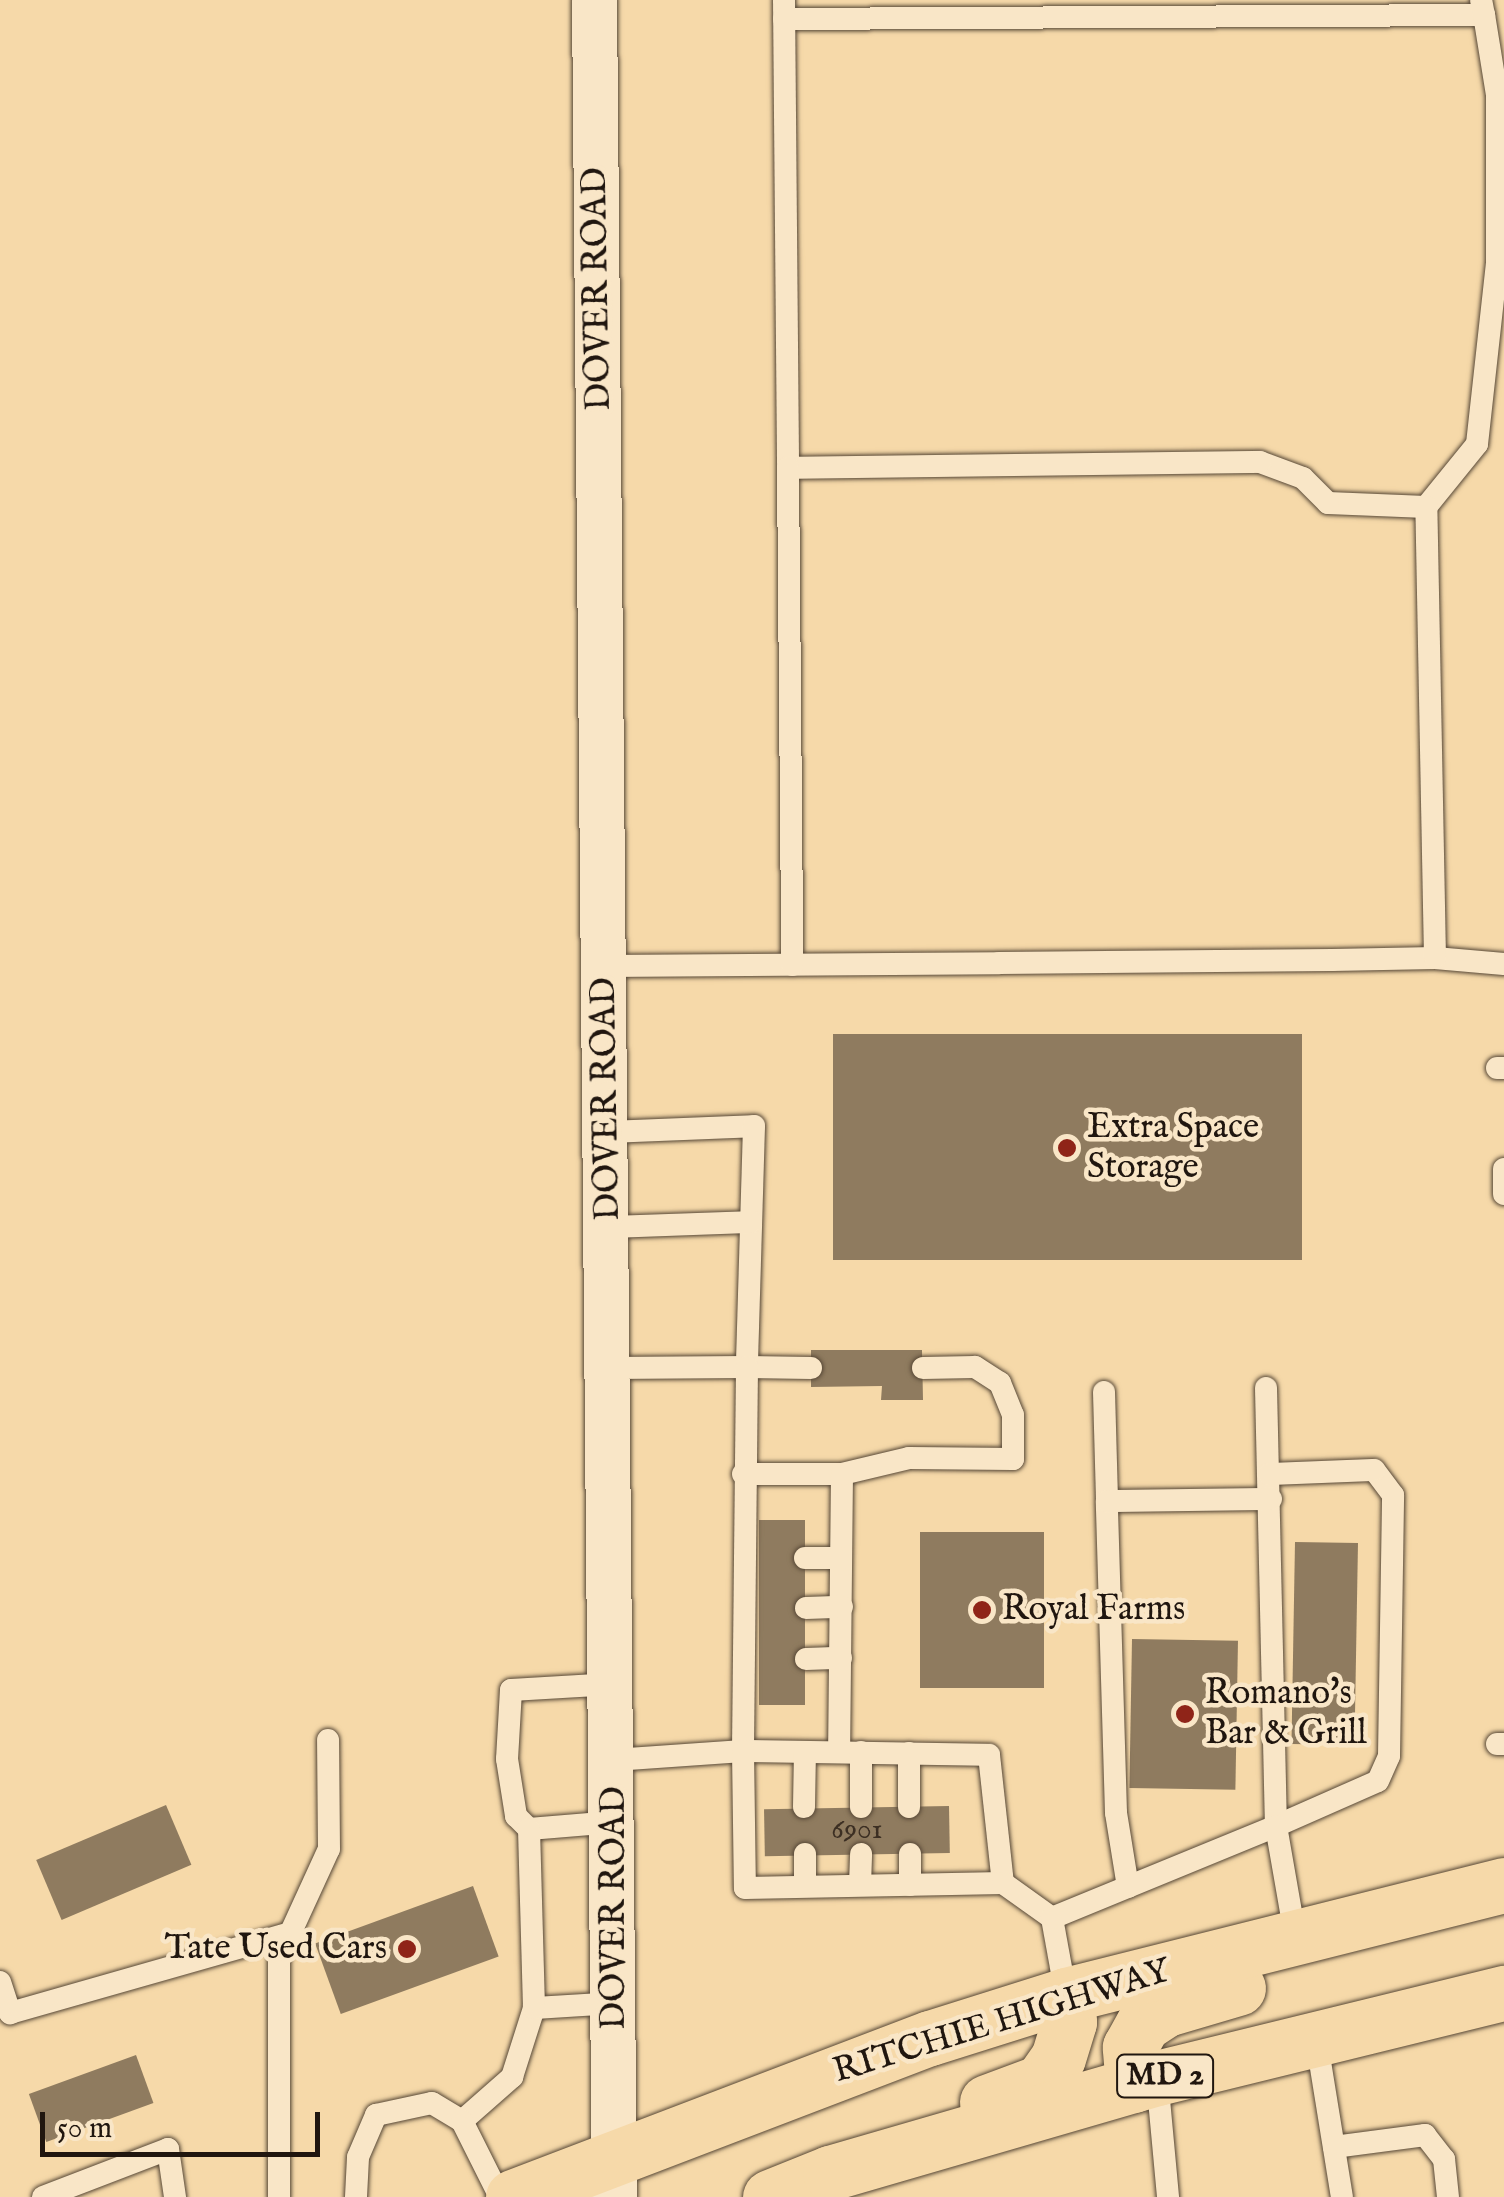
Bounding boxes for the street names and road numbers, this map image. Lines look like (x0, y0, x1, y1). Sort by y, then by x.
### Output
street label: DOVER ROAD (575, 167, 621, 411)
street label: DOVER ROAD (584, 977, 630, 1221)
street label: DOVER ROAD (594, 1786, 636, 2030)
street label: RITCHIE HIGHWAY (828, 1951, 1176, 2093)
road number: MD 2 (1115, 2049, 1215, 2103)

